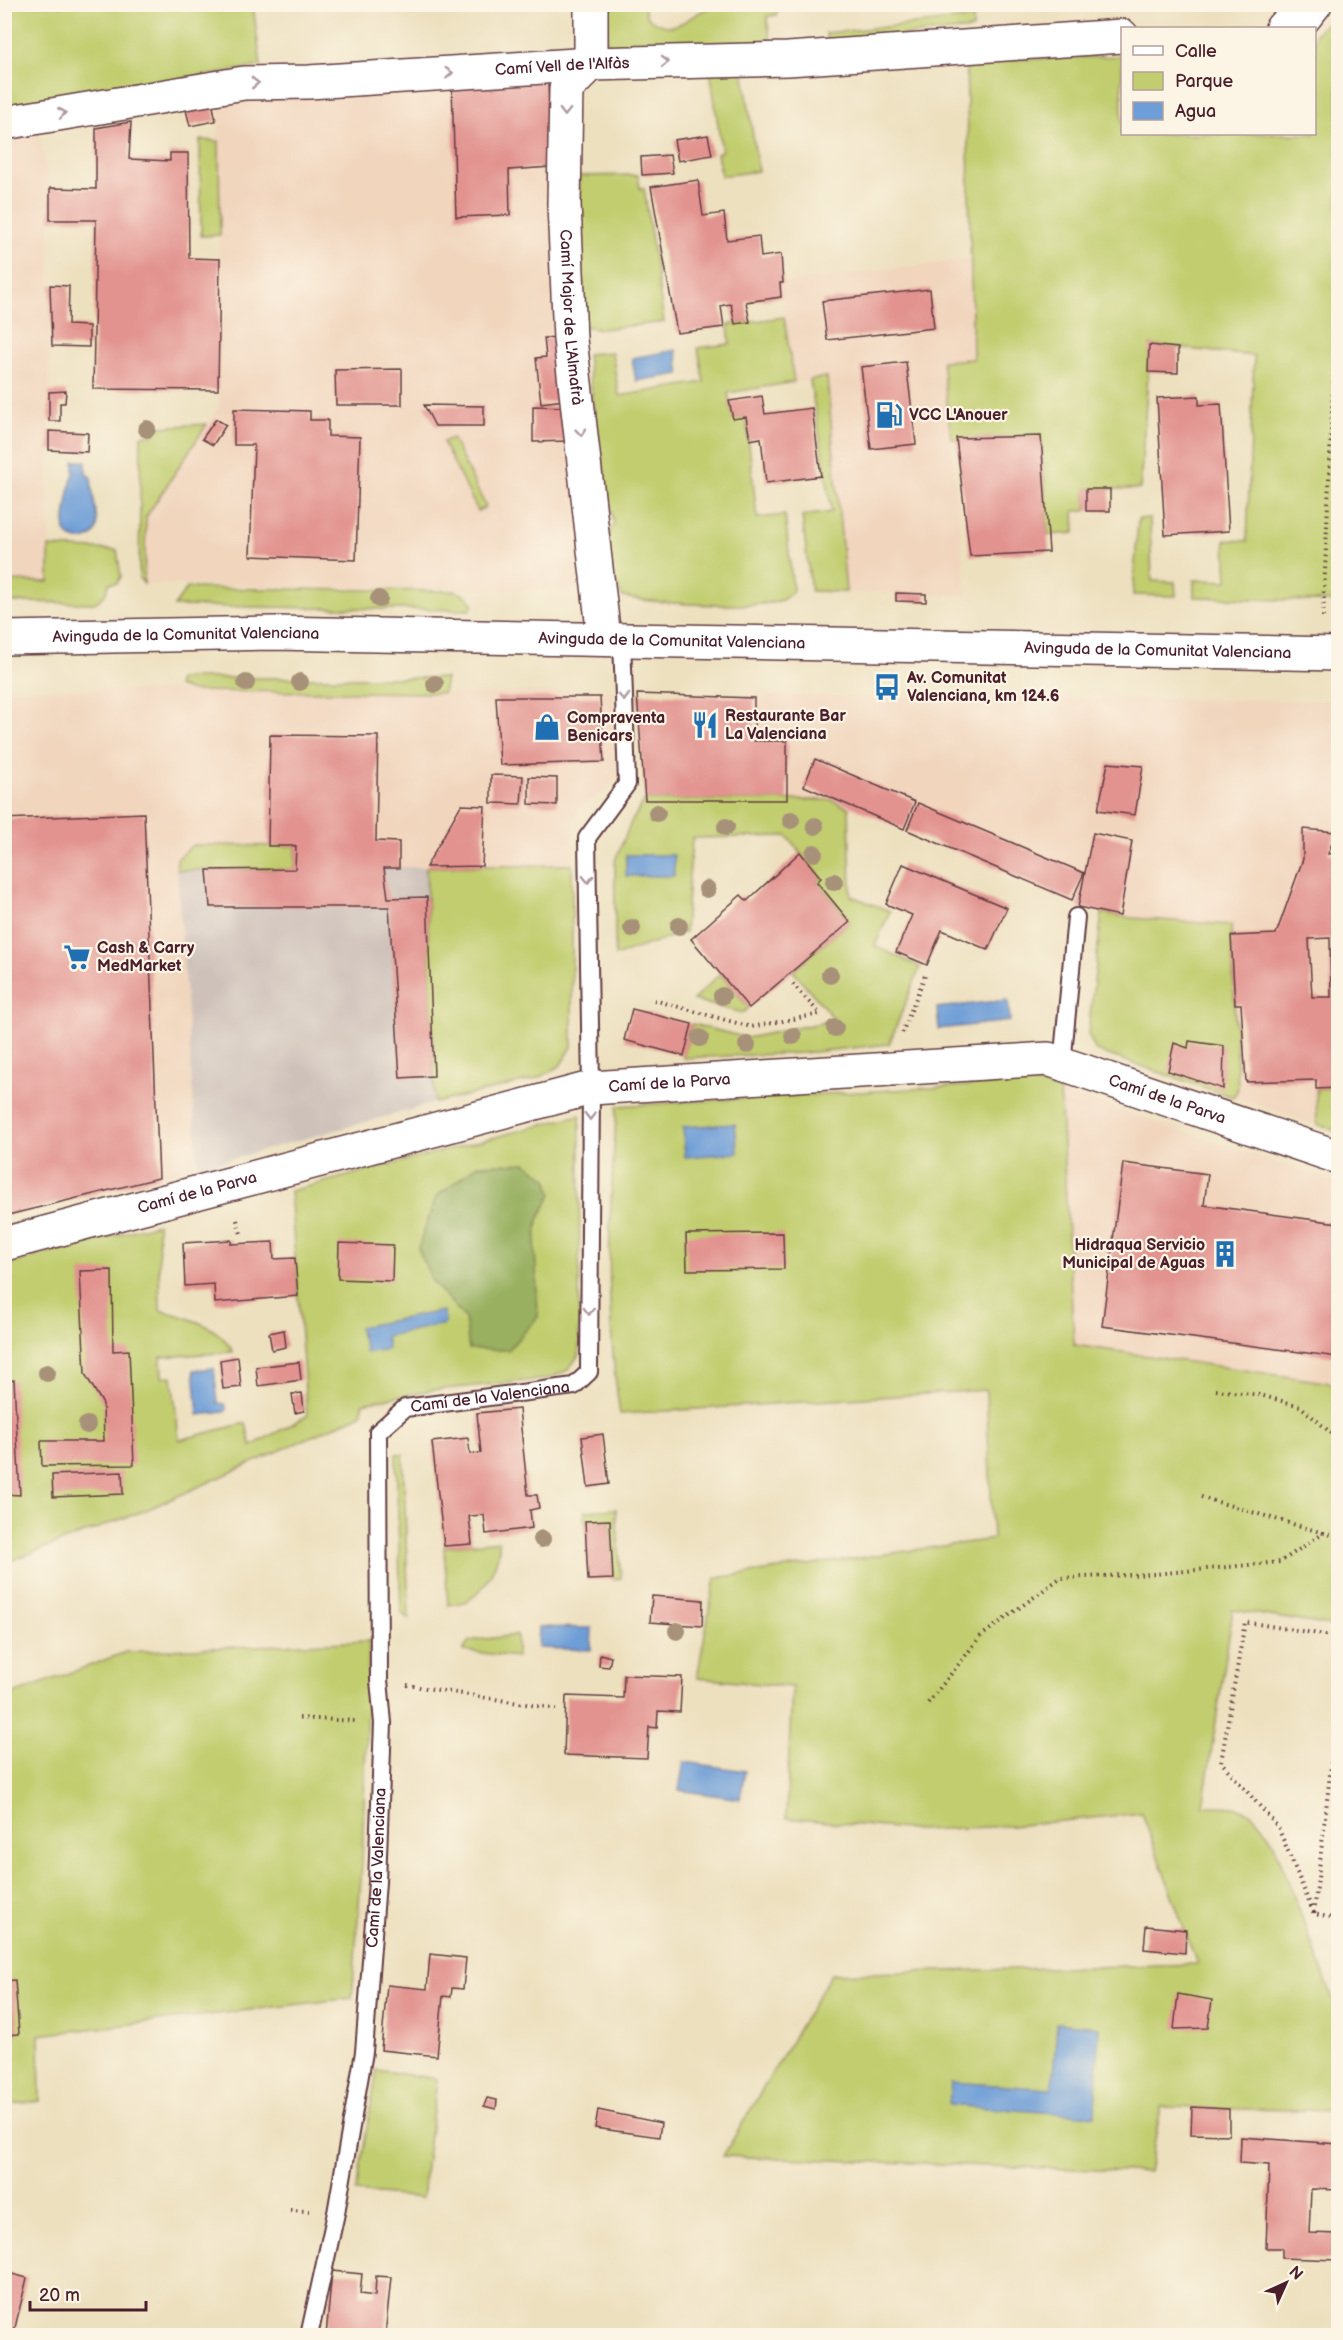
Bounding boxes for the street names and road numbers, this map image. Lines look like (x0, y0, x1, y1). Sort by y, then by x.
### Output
street label: Camí Vell de l'Alfàs (494, 54, 630, 80)
street label: Camí Major de L'Almafrà (556, 229, 587, 406)
street label: Avinguda de la Comunitat Valenciana (52, 623, 320, 647)
street label: Avinguda de la Comunitat Valenciana (538, 629, 806, 653)
street label: Avinguda de la Comunitat Valenciana (1024, 638, 1292, 663)
street label: Camí de la Parva (608, 1070, 731, 1096)
street label: Camí de la Parva (1106, 1071, 1228, 1128)
street label: Camí de la Parva (136, 1168, 259, 1218)
street label: Camí de la Valenciana (409, 1377, 571, 1417)
street label: Camí de la Valenciana (362, 1787, 390, 1949)

